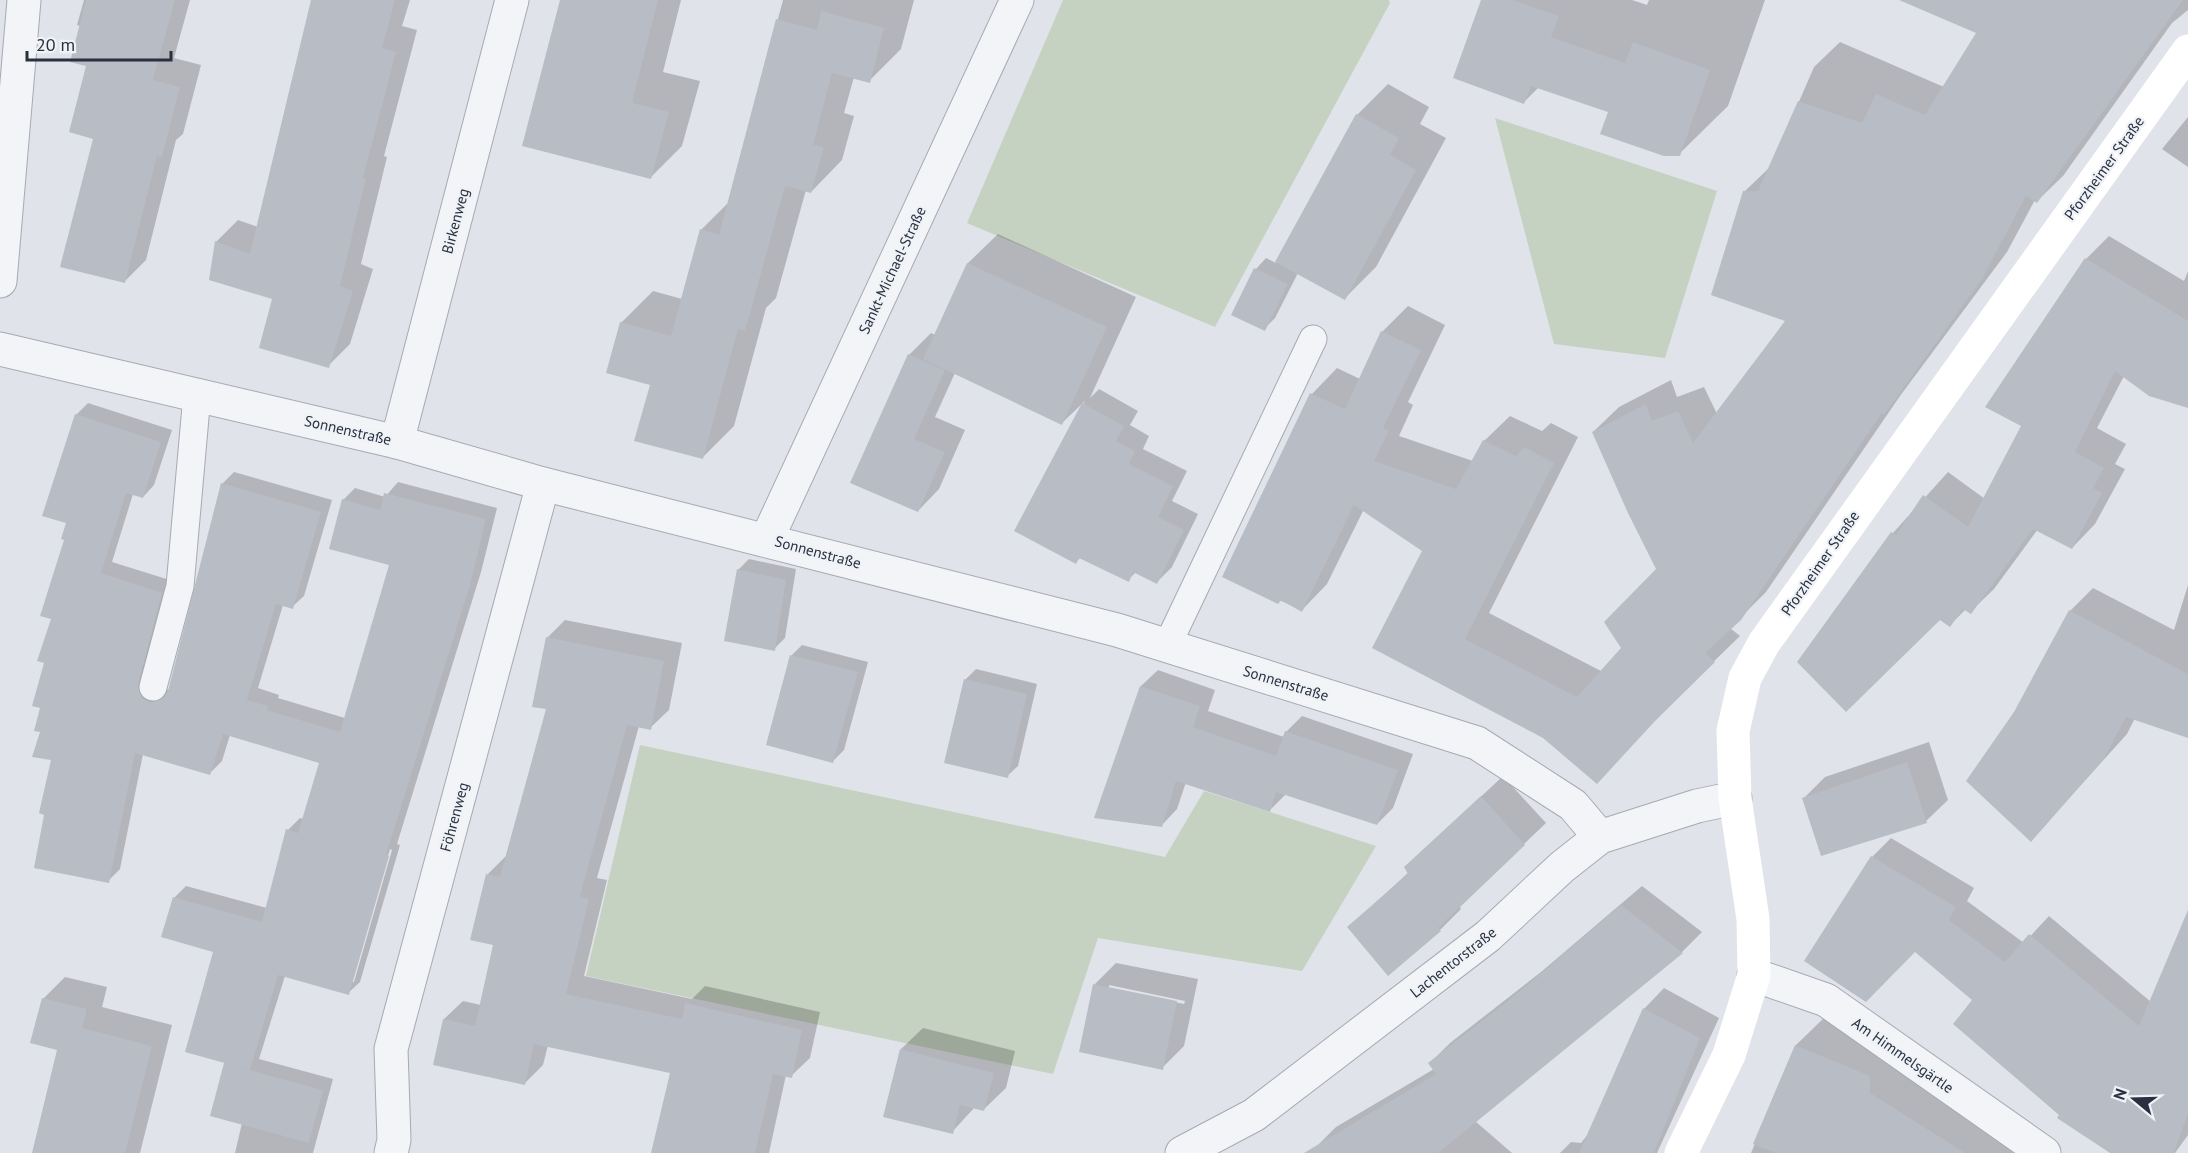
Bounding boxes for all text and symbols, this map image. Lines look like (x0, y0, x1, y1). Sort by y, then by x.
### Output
scale bar (27, 24, 171, 62)
text: 20 m (36, 33, 75, 56)
street label: Pforzheimer Straße (2060, 112, 2148, 224)
street label: Birkenweg (437, 186, 473, 256)
street label: Sankt-Michael-Straße (854, 203, 930, 337)
street label: Sonnenstraße (303, 411, 393, 449)
street label: Pforzheimer Straße (1777, 507, 1863, 619)
street label: Sonnenstraße (773, 531, 863, 573)
street label: Sonnenstraße (1241, 661, 1331, 705)
street label: Föhrenweg (436, 780, 472, 854)
street label: Lachentorstraße (1406, 922, 1500, 1002)
street label: Am Himmelsgärtle (1848, 1013, 1958, 1097)
north arrow (2104, 1069, 2164, 1129)
text: N (2109, 1086, 2131, 1102)

